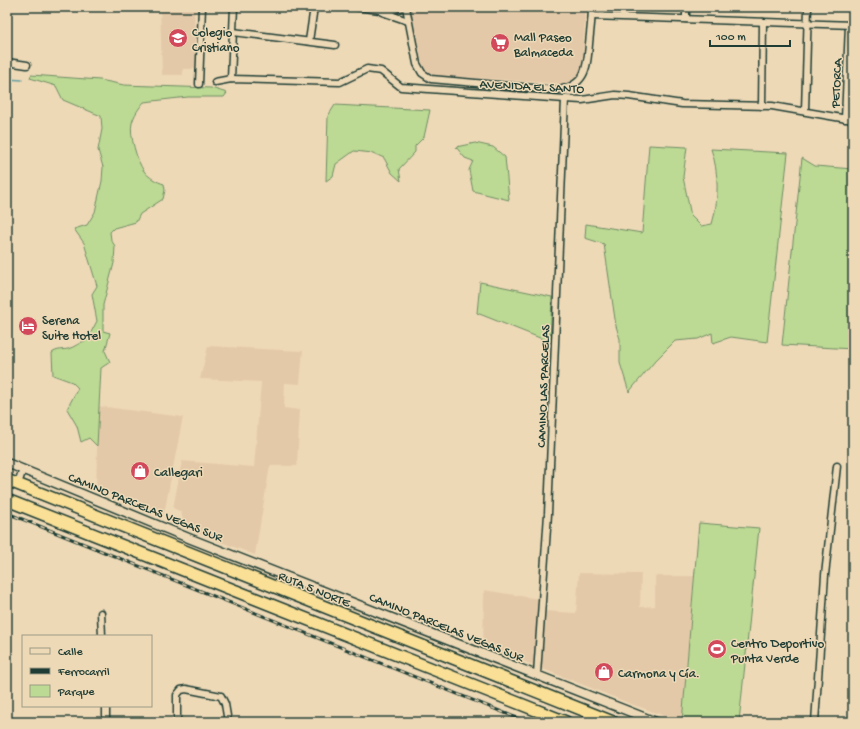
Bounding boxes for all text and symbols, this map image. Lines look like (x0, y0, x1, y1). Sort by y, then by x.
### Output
scale bar (710, 22, 790, 48)
place label: Colegio Cristiano (192, 26, 240, 56)
school or university icon: Colegio Cristiano (167, 27, 189, 49)
place label: Mall Paseo Balmaceda (513, 31, 574, 61)
text: 100 m (715, 31, 746, 45)
supermarket icon: Mall Paseo Balmaceda (489, 32, 511, 54)
street label: PETORCA (829, 57, 846, 109)
street label: AVENIDA EL SANTO (479, 77, 585, 98)
place label: Serena Suite Hotel (42, 314, 101, 344)
hotel icon: Serena Suite Hotel (17, 315, 39, 337)
street label: CAMINO LAS PARCELAS (535, 323, 554, 448)
shop icon: Callegari (129, 460, 151, 482)
place label: Callegari (154, 466, 203, 481)
street label: CAMINO PARCELAS VEGAS SUR (66, 470, 226, 547)
street label: RUTA 5 NORTE (276, 569, 353, 612)
street label: CAMINO PARCELAS VEGAS SUR (367, 590, 527, 667)
legend (22, 635, 152, 707)
place label: Centro Deportivo Punta Verde (730, 637, 824, 667)
sports icon: Centro Deportivo Punta Verde (706, 638, 728, 660)
text: Calle (58, 646, 83, 660)
shop icon: Carmona y Cía. (593, 661, 615, 683)
text: Ferrocarril (57, 666, 110, 680)
place label: Carmona y Cía. (618, 667, 700, 682)
text: Parque (57, 686, 95, 700)

